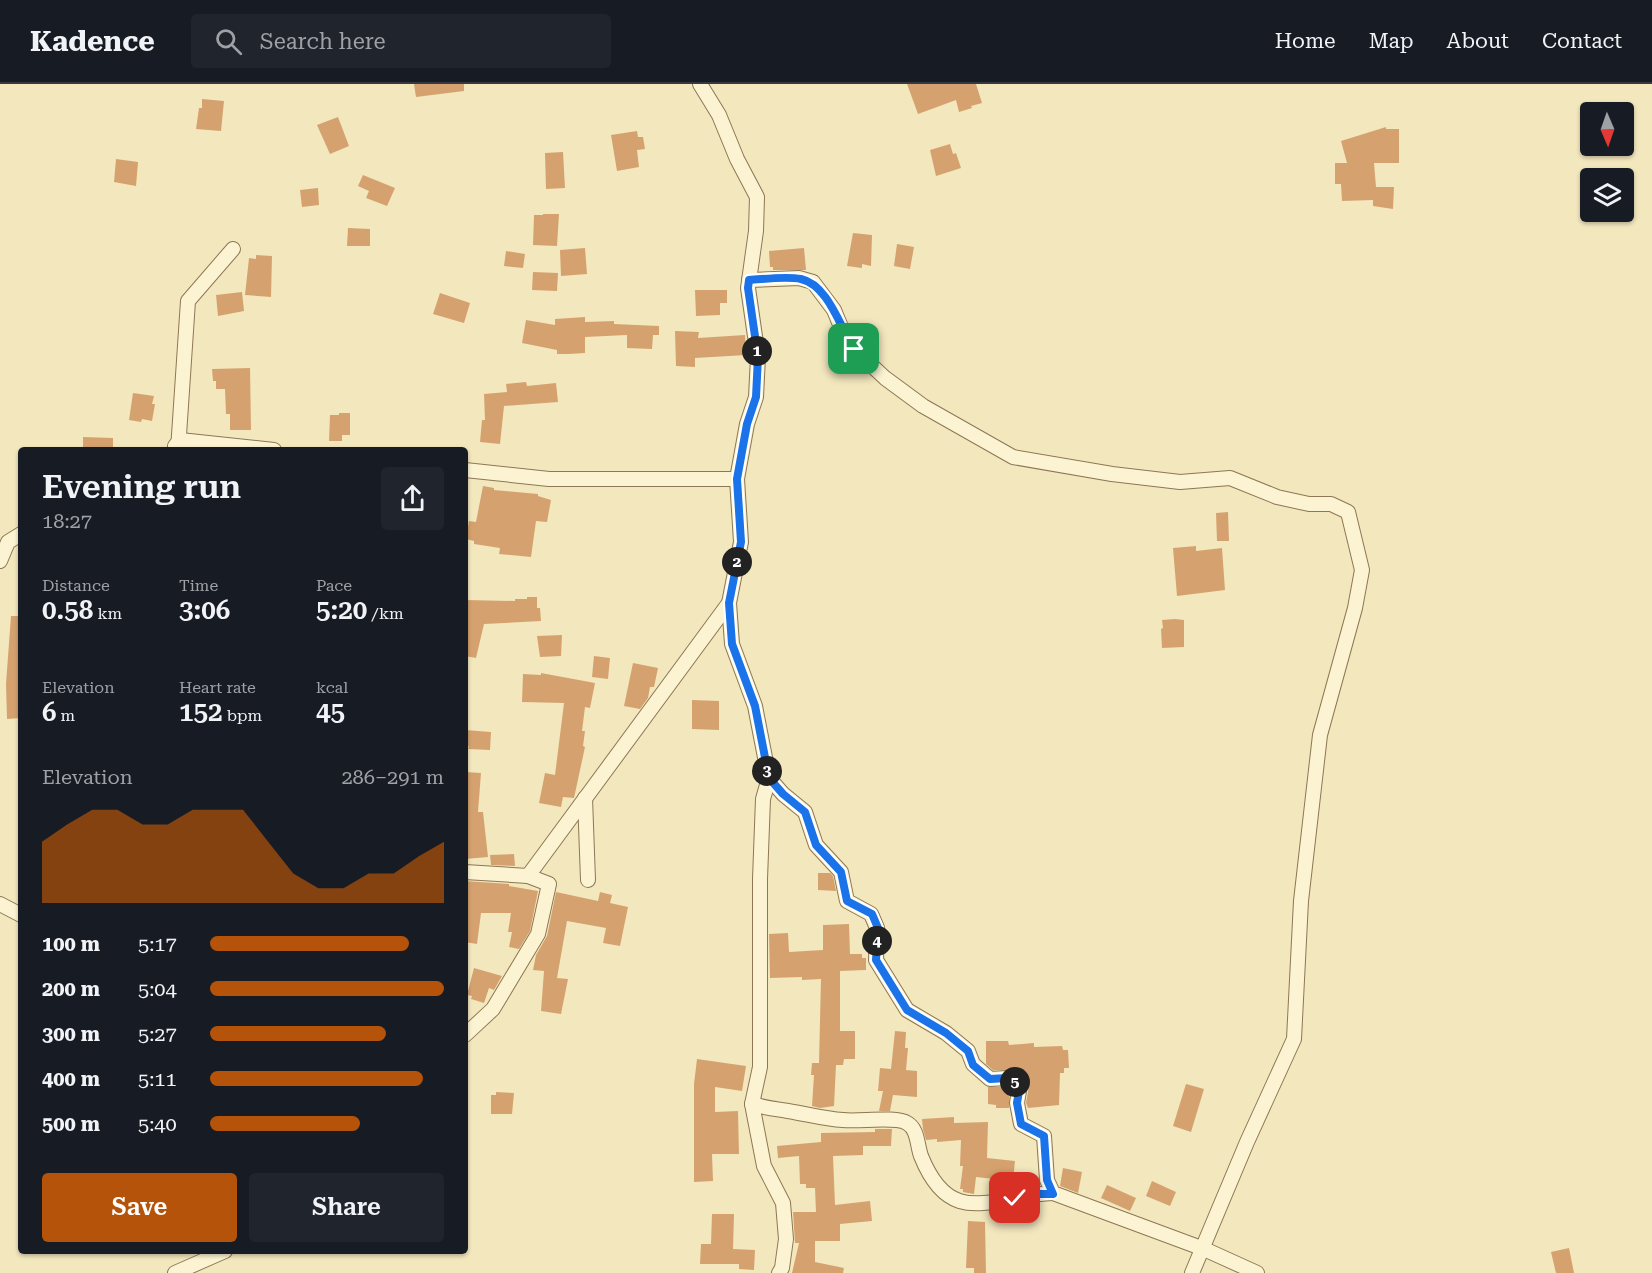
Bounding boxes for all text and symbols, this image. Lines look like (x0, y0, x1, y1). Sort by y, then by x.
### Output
search box (191, 14, 611, 68)
text: Kadence (30, 25, 155, 58)
icon: search (212, 25, 245, 58)
text: Search here (260, 29, 386, 54)
text: Home (1275, 29, 1336, 53)
text: Map (1369, 29, 1414, 53)
text: About (1447, 29, 1509, 53)
text: Contact (1542, 29, 1622, 53)
north arrow (1580, 102, 1634, 156)
map controls (1580, 102, 1634, 222)
button: layers (1580, 168, 1634, 222)
pin (828, 323, 879, 374)
icon: arrive (837, 332, 870, 365)
pin: 1 (742, 336, 772, 366)
text: 1 (753, 341, 761, 360)
text: Evening run (42, 467, 241, 506)
button: share (381, 467, 444, 530)
text: 18:27 (42, 509, 92, 533)
pin: 2 (722, 547, 752, 577)
text: 2 (733, 552, 741, 571)
text: Distance (42, 576, 110, 595)
text: Time (179, 576, 218, 595)
text: Pace (316, 576, 352, 595)
text: 0.58 (42, 595, 93, 625)
text: 3:06 (179, 595, 230, 625)
text: 5:20 (316, 595, 367, 625)
text: km (93, 604, 122, 623)
text: /km (367, 604, 404, 623)
text: Elevation (42, 678, 115, 697)
text: Heart rate (179, 678, 256, 697)
text: kcal (316, 678, 348, 697)
text: 6 (42, 697, 57, 727)
text: 152 (179, 697, 223, 727)
text: 45 (316, 697, 345, 727)
text: m (57, 706, 75, 725)
text: bpm (223, 706, 262, 725)
pin: 3 (752, 756, 782, 786)
text: 3 (763, 761, 771, 780)
text: Elevation (42, 765, 133, 789)
text: 286–291 m (341, 765, 444, 789)
pin: 4 (862, 926, 892, 956)
text: 4 (873, 931, 881, 950)
text: 100 m (42, 932, 100, 956)
text: 5:17 (138, 932, 177, 956)
text: 200 m (42, 977, 100, 1001)
text: 5:04 (138, 977, 177, 1001)
text: 300 m (42, 1022, 100, 1046)
text: 5:27 (138, 1022, 177, 1046)
text: 400 m (42, 1067, 100, 1091)
text: 5:11 (138, 1067, 177, 1091)
pin: 5 (1000, 1067, 1030, 1097)
text: 5 (1011, 1072, 1019, 1091)
text: 500 m (42, 1112, 100, 1136)
text: 5:40 (138, 1112, 177, 1136)
pin (989, 1172, 1040, 1223)
button: Save (42, 1173, 237, 1242)
button: Share (249, 1173, 444, 1242)
icon: check (998, 1181, 1031, 1214)

